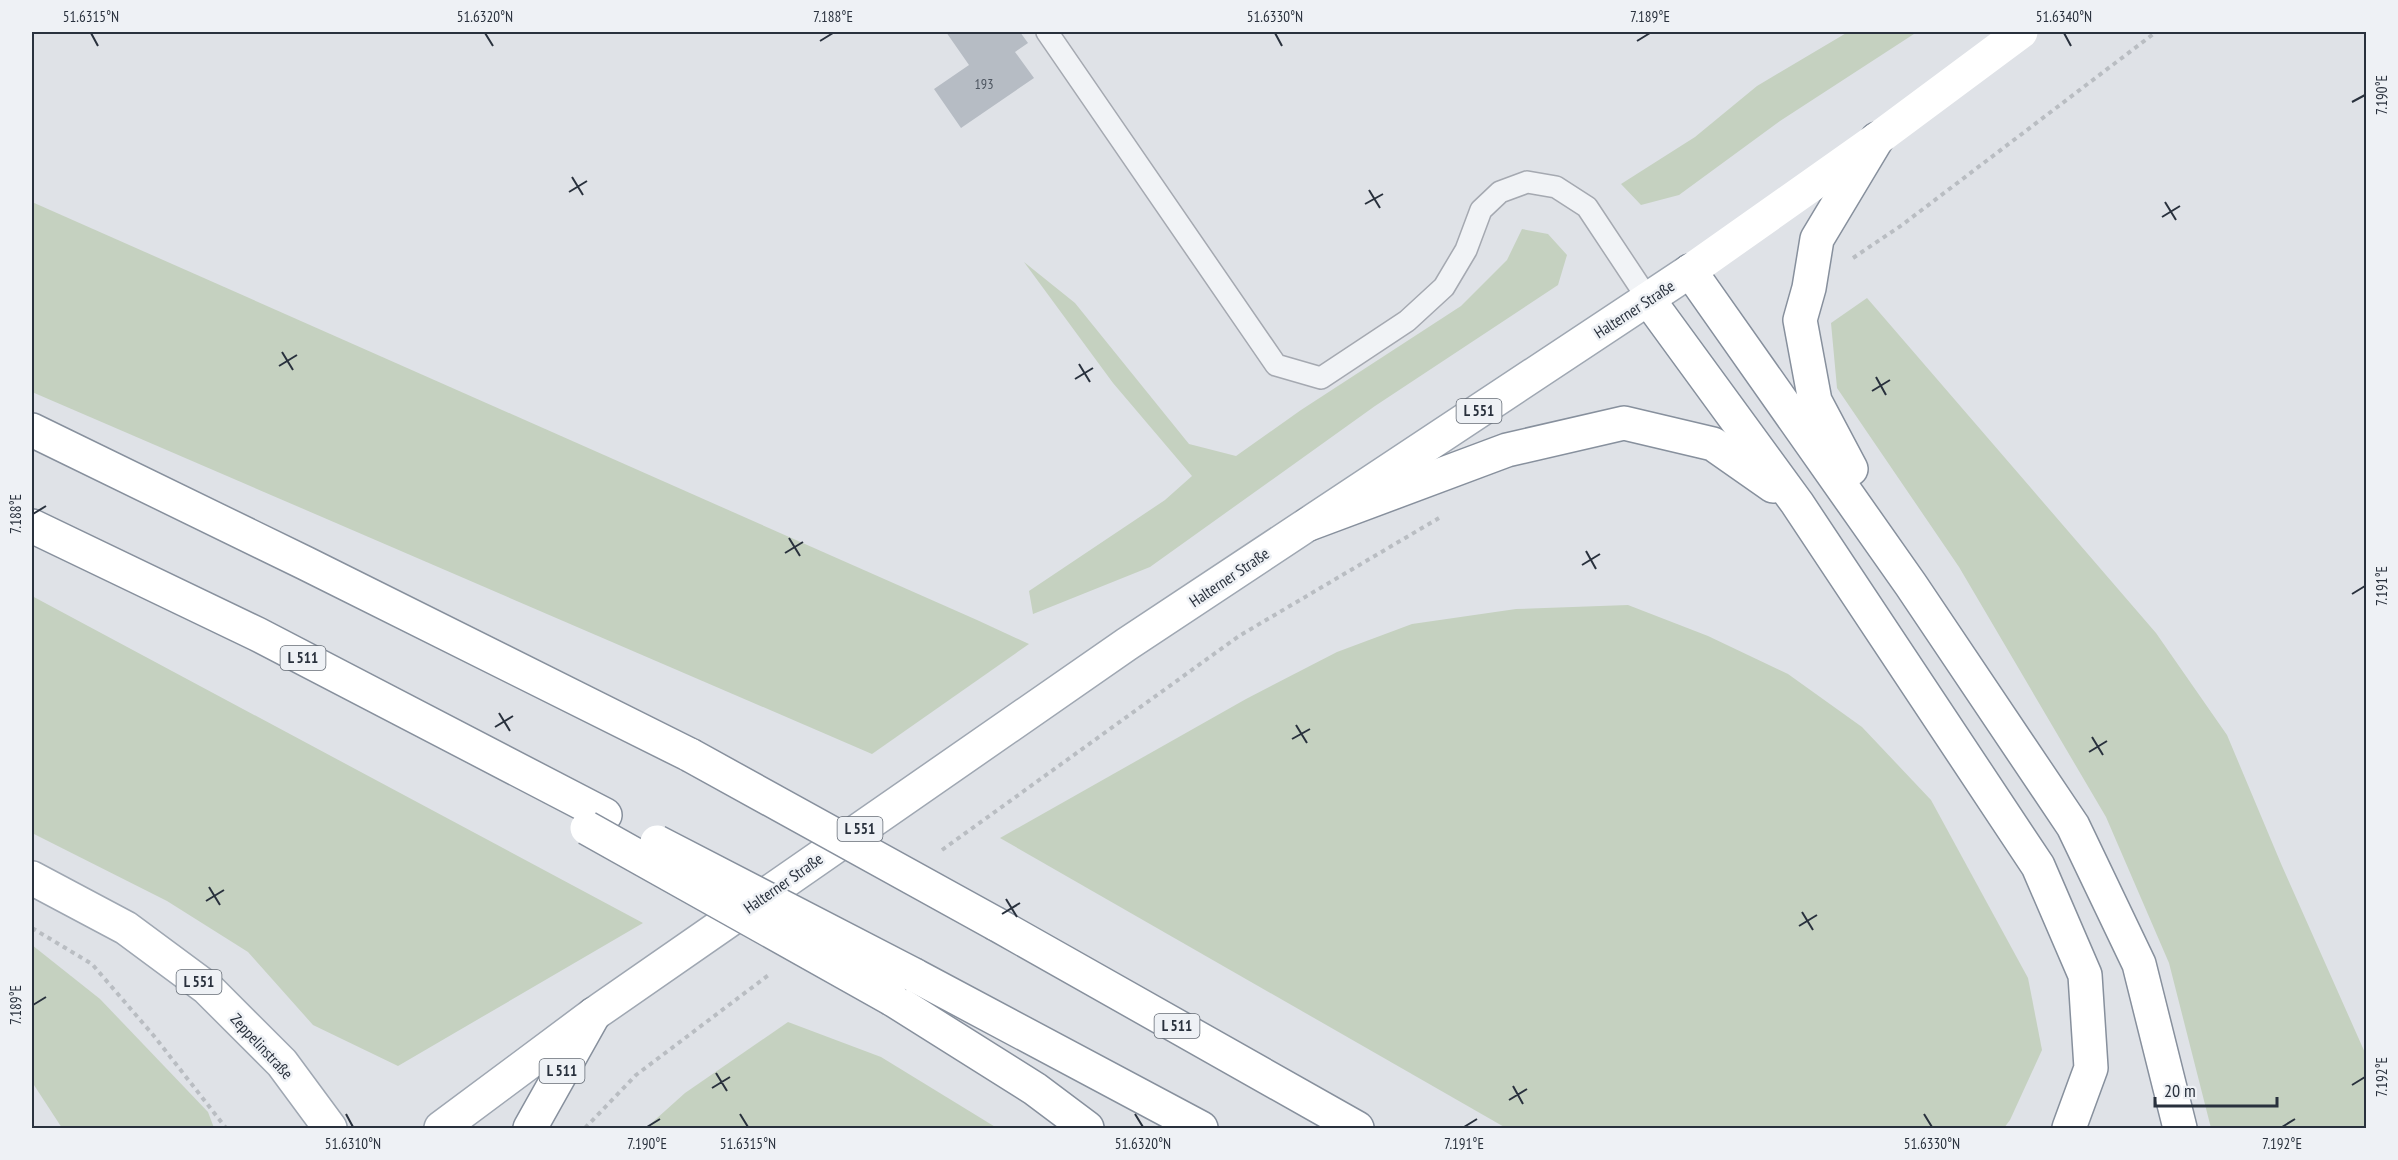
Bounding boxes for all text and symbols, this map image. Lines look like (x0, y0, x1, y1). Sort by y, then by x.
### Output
text: 51.6315°N (63, 7, 119, 26)
text: 51.6320°N (457, 7, 513, 26)
text: 7.188°E (813, 7, 853, 26)
text: 51.6330°N (1247, 7, 1303, 26)
text: 7.189°E (1630, 7, 1670, 26)
text: 51.6340°N (2036, 7, 2092, 26)
house number: 193 (975, 75, 993, 93)
text: 7.190°E (2372, 75, 2391, 115)
street label: Halterner Straße (1590, 276, 1678, 342)
road number: L 551 (1456, 399, 1502, 423)
text: 7.188°E (6, 494, 25, 534)
street label: Halterner Straße (1185, 543, 1273, 611)
text: 7.191°E (2372, 566, 2391, 606)
road number: L 511 (280, 646, 326, 670)
road number: L 551 (838, 817, 882, 841)
street label: Halterner Straße (740, 848, 826, 918)
road number: L 551 (176, 970, 222, 994)
text: 7.189°E (6, 985, 25, 1025)
street label: Zeppelinstraße (226, 1009, 298, 1083)
road number: L 511 (1154, 1014, 1200, 1038)
text: 7.192°E (2372, 1057, 2391, 1097)
road number: L 511 (540, 1059, 584, 1083)
scale bar (2155, 1070, 2276, 1108)
text: 20 m (2164, 1079, 2196, 1102)
text: 51.6310°N (325, 1134, 381, 1153)
text: 7.190°E (627, 1134, 667, 1153)
text: 51.6315°N (720, 1134, 776, 1153)
text: 51.6320°N (1115, 1134, 1171, 1153)
text: 7.191°E (1444, 1134, 1484, 1153)
text: 51.6330°N (1904, 1134, 1960, 1153)
text: 7.192°E (2262, 1134, 2302, 1153)

